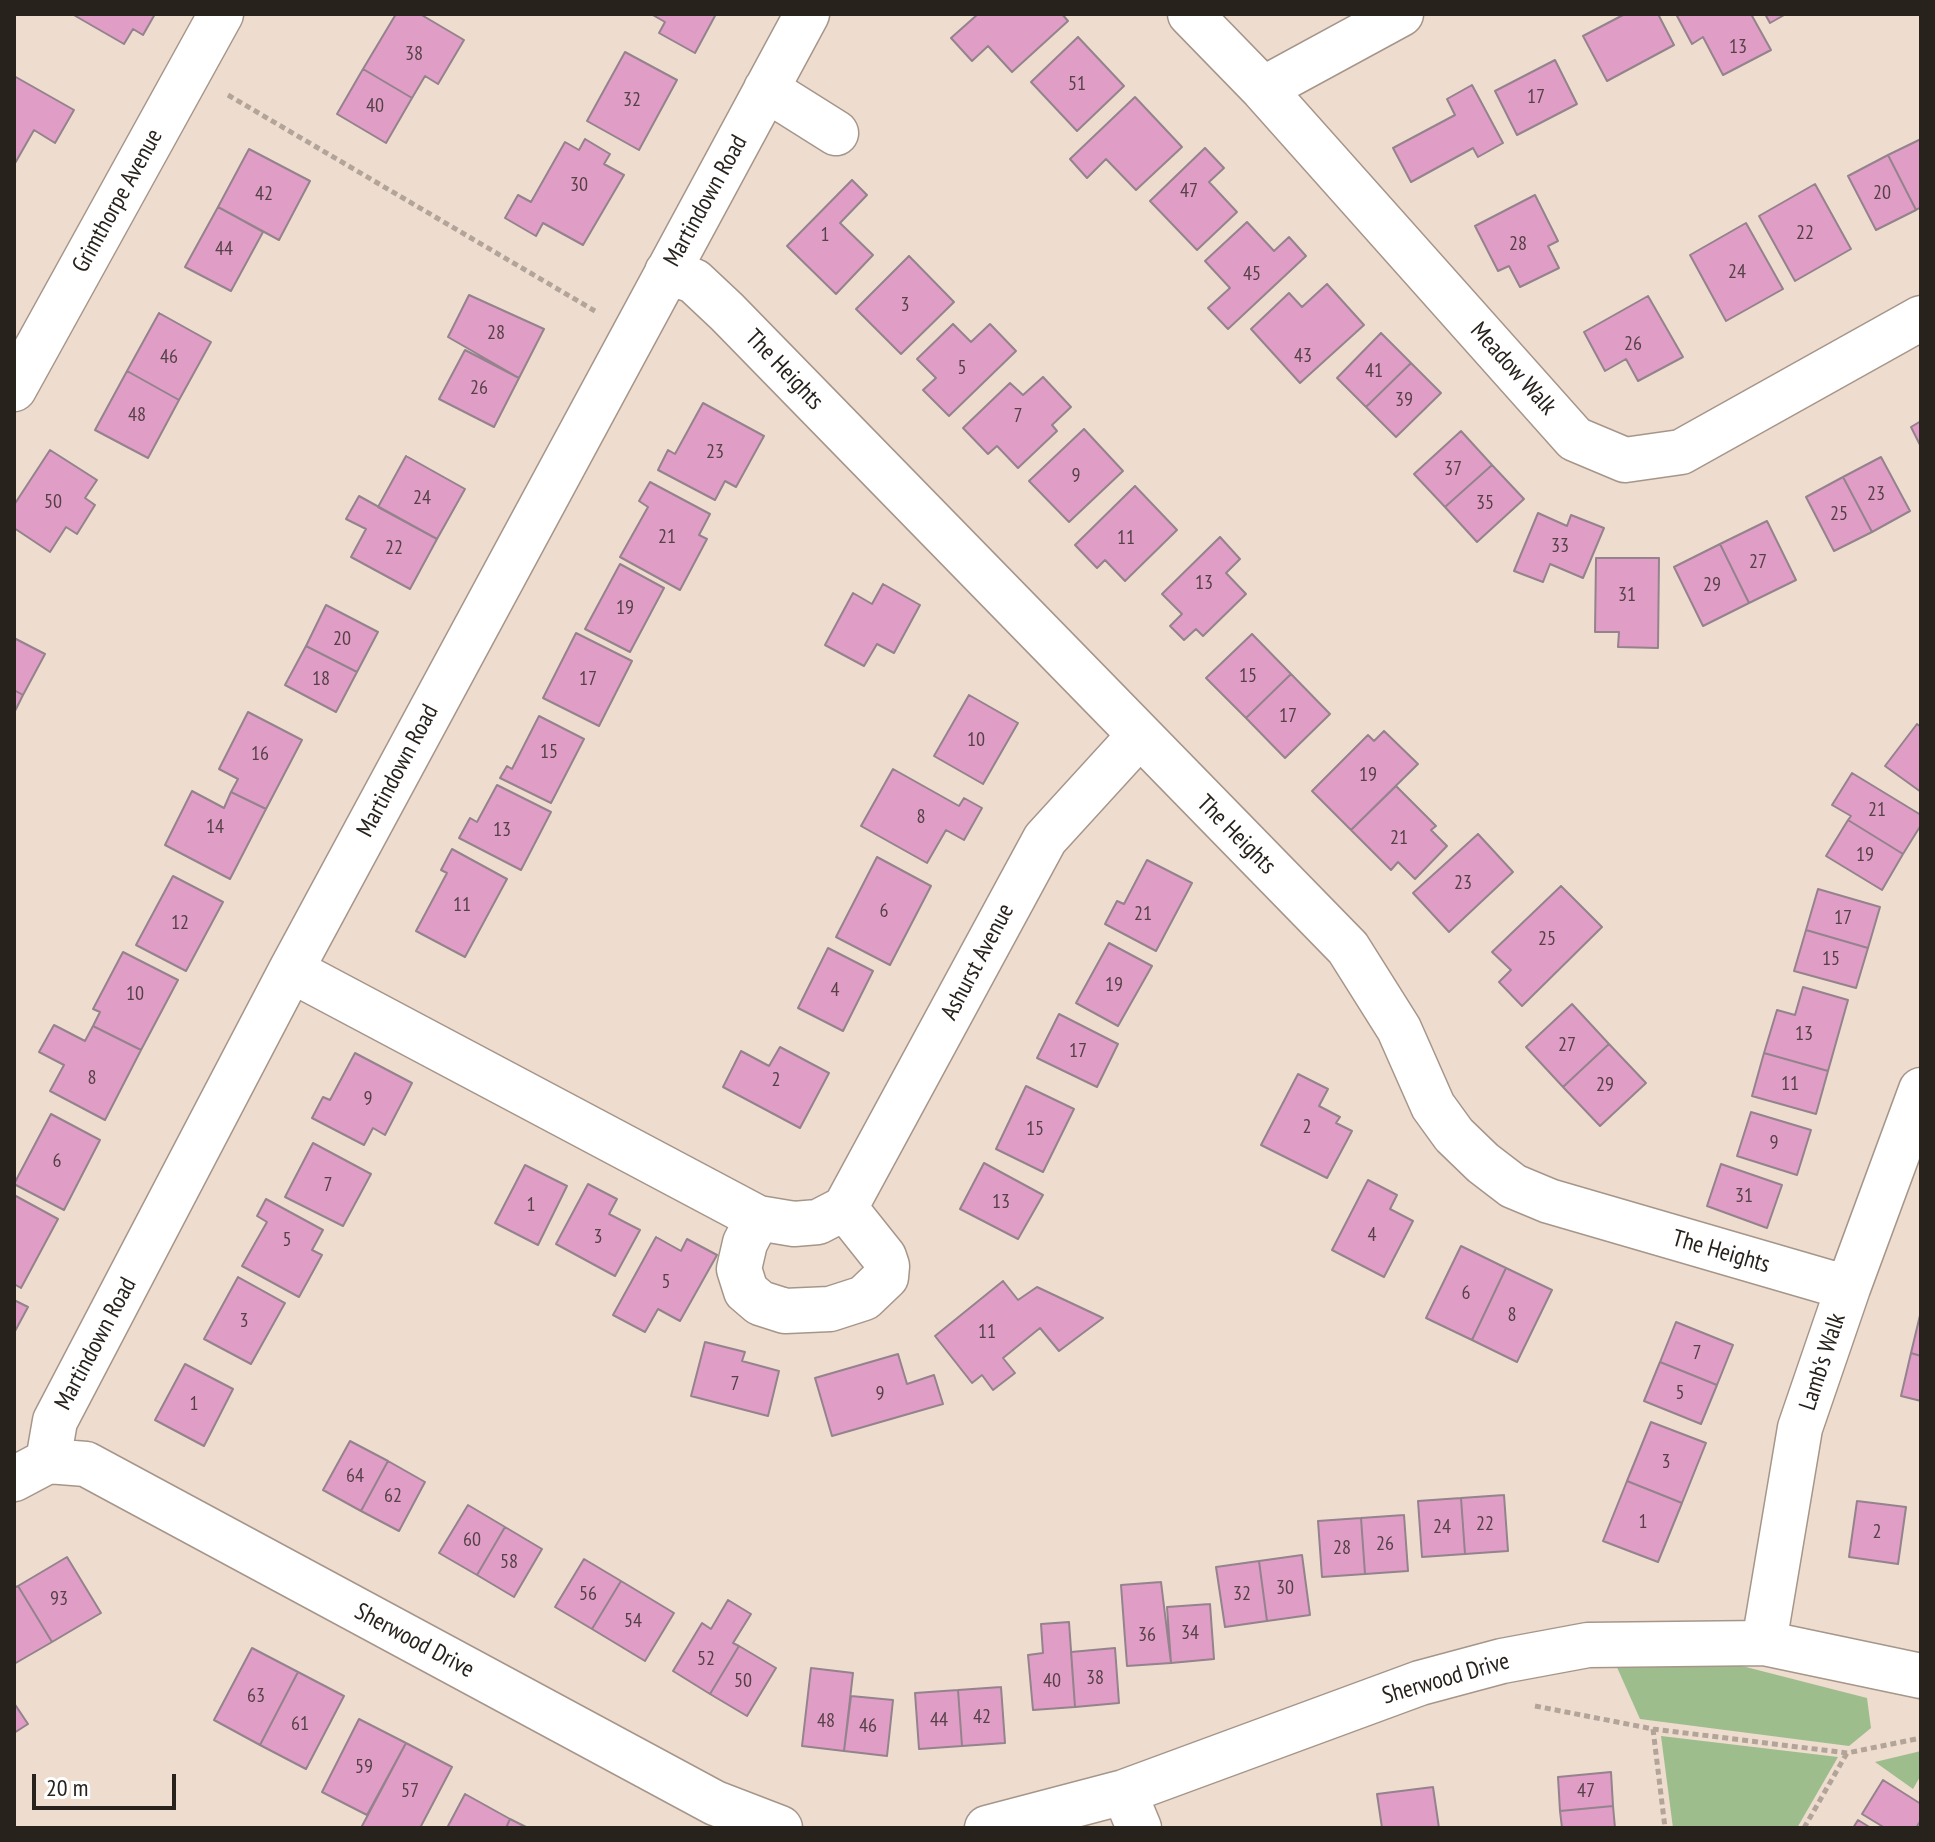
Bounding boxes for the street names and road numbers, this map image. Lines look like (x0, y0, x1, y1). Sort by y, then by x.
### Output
street label: Grimthorpe Avenue (67, 124, 169, 278)
street label: Martindown Road (658, 130, 754, 272)
street label: Meadow Walk (1464, 317, 1562, 421)
street label: The Heights (739, 324, 829, 416)
street label: Martindown Road (351, 700, 445, 842)
street label: The Heights (1190, 789, 1282, 881)
street label: Ashurst Avenue (935, 899, 1021, 1025)
street label: The Heights (1669, 1224, 1773, 1280)
street label: Martindown Road (49, 1273, 143, 1415)
street label: Lamb's Walk (1794, 1310, 1852, 1414)
street label: Sherwood Drive (349, 1598, 479, 1684)
street label: Sherwood Drive (1379, 1647, 1513, 1711)

